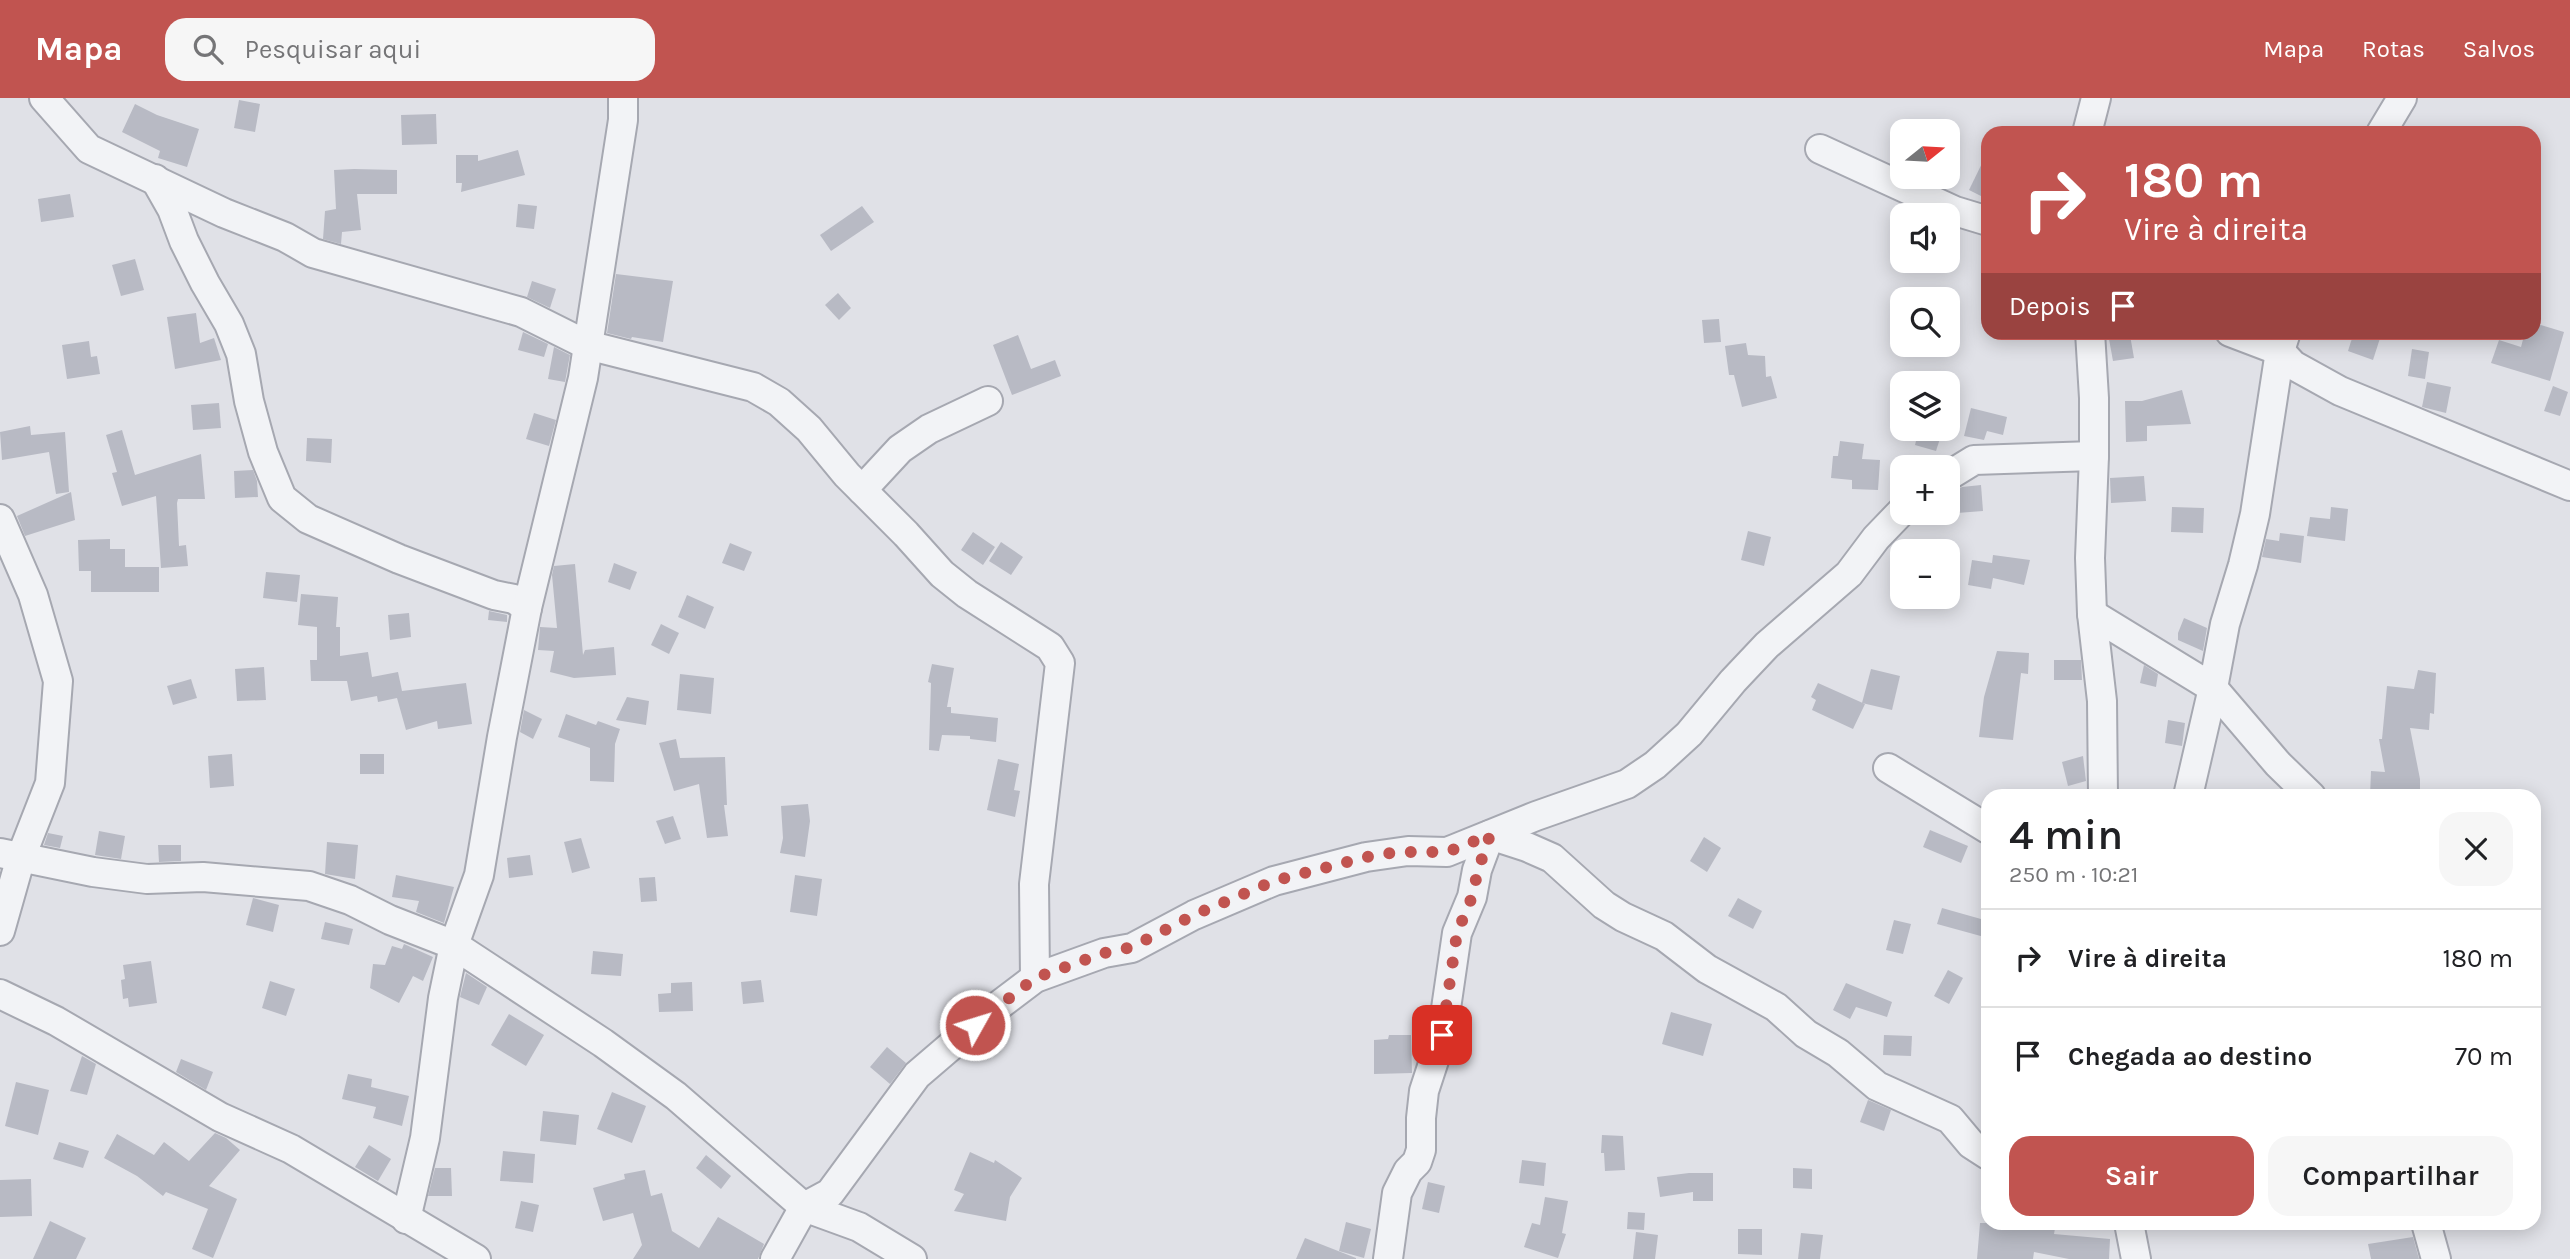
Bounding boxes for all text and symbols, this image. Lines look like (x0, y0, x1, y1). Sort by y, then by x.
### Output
search box (165, 18, 655, 81)
text: Mapa (35, 30, 123, 68)
icon: search (189, 30, 227, 68)
text: Pesquisar aqui (245, 34, 421, 65)
text: Mapa (2263, 35, 2324, 63)
text: Rotas (2362, 35, 2425, 63)
text: Salvos (2463, 35, 2535, 63)
north arrow (1890, 119, 1960, 189)
map controls (1890, 119, 1960, 609)
text: 180 m (2124, 152, 2263, 209)
icon: right (2009, 154, 2100, 245)
button: sound (1890, 203, 1960, 273)
text: Vire à direita (2124, 211, 2308, 248)
button: search (1890, 287, 1960, 357)
icon: arrive (2104, 287, 2142, 325)
text: Depois (2009, 291, 2090, 322)
button: layers (1890, 371, 1960, 441)
button: + (1890, 455, 1960, 525)
button: − (1890, 539, 1960, 609)
text: 4 min (2009, 810, 2123, 860)
button: close (2439, 812, 2513, 886)
text: 250 m · 10:21 (2009, 861, 2138, 888)
icon: right (2009, 939, 2047, 977)
text: Vire à direita (2068, 943, 2227, 974)
text: 180 m (2443, 943, 2513, 974)
position arrow (938, 988, 1012, 1062)
pin (1412, 1005, 1472, 1065)
icon: arrive (1423, 1016, 1461, 1054)
icon: arrive (2009, 1037, 2047, 1075)
text: Chegada ao destino (2068, 1041, 2312, 1072)
text: 70 m (2455, 1041, 2513, 1072)
button: Sair (2009, 1136, 2254, 1216)
button: Compartilhar (2268, 1136, 2513, 1216)

